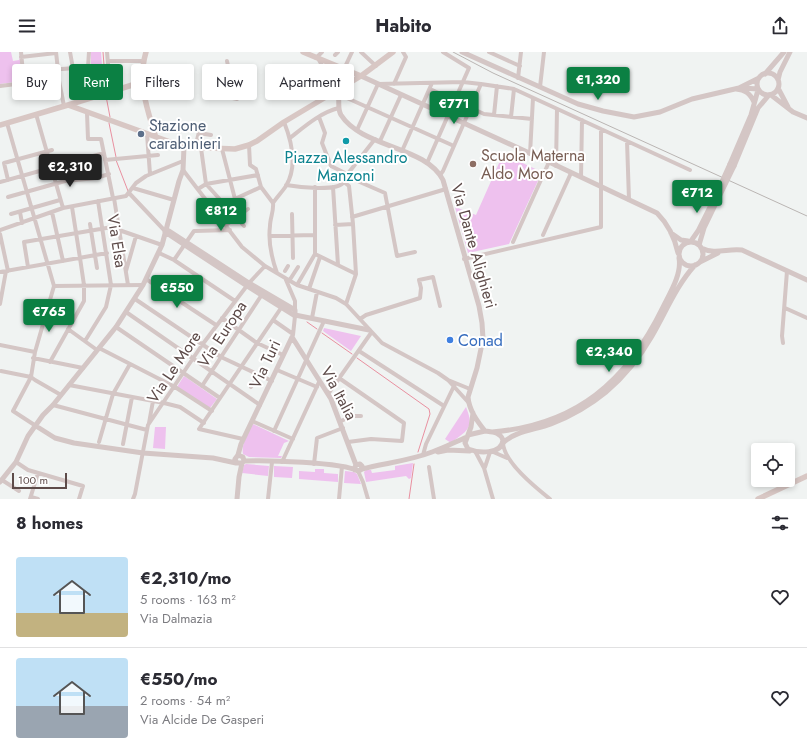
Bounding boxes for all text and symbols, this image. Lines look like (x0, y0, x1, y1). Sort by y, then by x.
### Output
text: Habito (375, 13, 432, 39)
icon: menu (16, 15, 38, 37)
icon: share (769, 15, 791, 37)
chip: Buy (12, 64, 61, 100)
chip: Rent (69, 64, 123, 100)
chip: Filters (131, 64, 194, 100)
chip: New (202, 64, 257, 100)
chip: Apartment (265, 64, 354, 100)
pin: €1,320 (565, 67, 631, 101)
text: €1,320 (576, 70, 620, 89)
pin: €771 (430, 91, 478, 125)
text: €771 (439, 94, 469, 113)
place label: Stazione carabinieri (149, 114, 221, 155)
marker: Stazione carabinieri (136, 129, 146, 139)
marker: Piazza Alessandro Manzoni (341, 136, 351, 146)
place label: Scuola Materna Aldo Moro (481, 144, 585, 185)
place label: Piazza Alessandro Manzoni (285, 146, 408, 187)
pin: €2,310 (37, 154, 103, 188)
text: €2,310 (48, 157, 92, 176)
marker: Scuola Materna Aldo Moro (468, 159, 478, 169)
pin: €712 (673, 180, 721, 214)
street label: Via Dante Alighieri (445, 181, 503, 311)
text: €712 (681, 183, 713, 202)
pin: €812 (197, 198, 245, 232)
text: €812 (205, 201, 237, 220)
street label: Via Elsa (101, 213, 133, 269)
pin: €550 (153, 275, 201, 309)
text: €550 (160, 278, 194, 297)
street label: Via Europa (192, 296, 252, 372)
pin: €765 (25, 299, 73, 333)
text: €765 (32, 302, 66, 321)
street label: Via Le More (141, 326, 207, 408)
place label: Conad (458, 329, 503, 352)
marker: Conad (445, 335, 455, 345)
street label: Via Turi (244, 336, 286, 392)
pin: €2,340 (576, 339, 642, 373)
text: €2,340 (585, 342, 633, 361)
street label: Via Italia (315, 362, 363, 424)
map controls (751, 443, 795, 487)
button: locate (751, 443, 795, 487)
scale bar (12, 471, 67, 490)
text: 100 m (18, 472, 48, 488)
text: 8 homes (16, 511, 83, 535)
icon: filters (769, 512, 791, 534)
text: €2,310/mo (140, 566, 231, 590)
icon: home (48, 573, 96, 621)
icon: heart (769, 586, 791, 608)
text: 5 rooms · 163 m² (140, 590, 236, 609)
text: Via Dalmazia (140, 609, 212, 628)
text: €550/mo (140, 667, 217, 691)
icon: home (48, 674, 96, 722)
icon: heart (769, 687, 791, 709)
text: 2 rooms · 54 m² (140, 691, 230, 710)
text: Via Alcide De Gasperi (140, 710, 264, 729)

